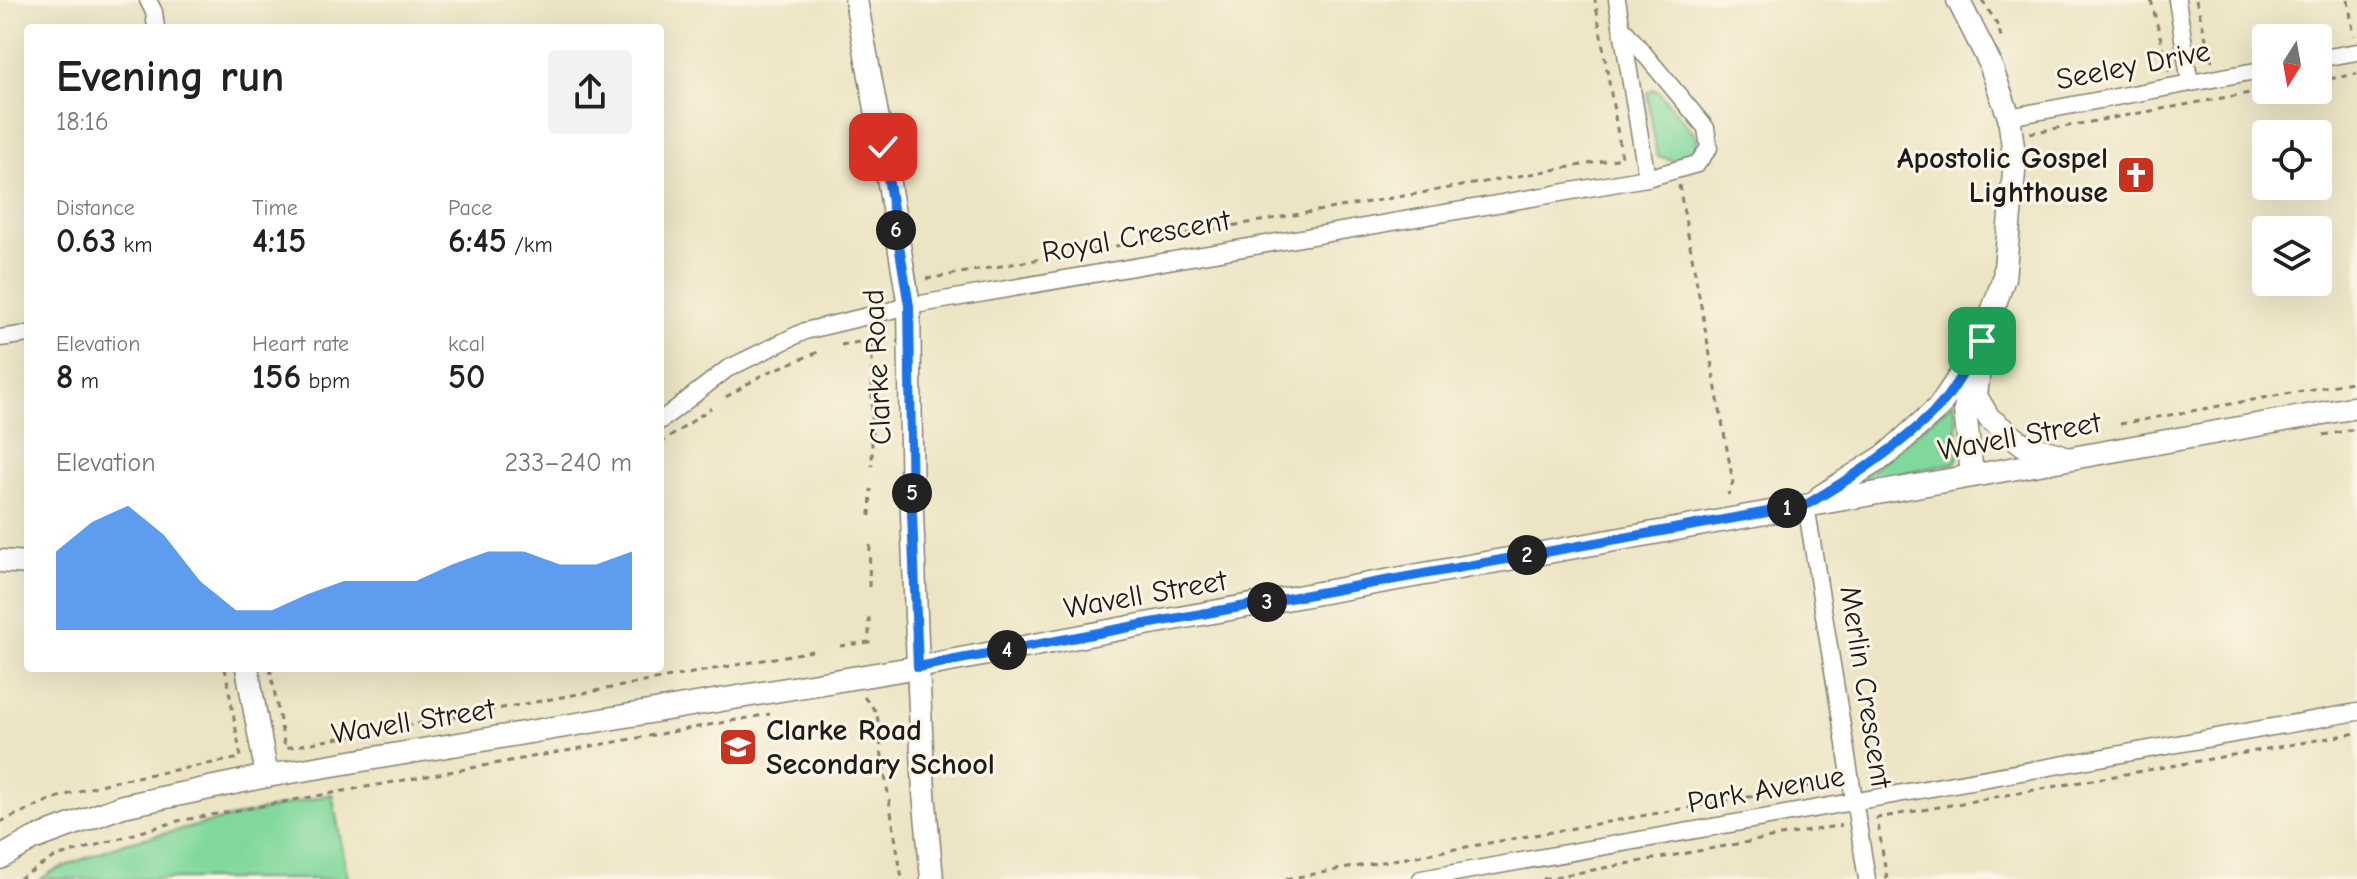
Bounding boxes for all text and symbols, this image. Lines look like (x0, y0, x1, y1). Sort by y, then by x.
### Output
north arrow (2252, 24, 2332, 104)
map controls (2252, 24, 2332, 296)
street label: Seeley Drive (2053, 33, 2213, 98)
button: share (548, 50, 632, 134)
text: Evening run (56, 51, 284, 102)
text: 18:16 (56, 107, 109, 137)
pin (849, 113, 917, 181)
button: locate (2252, 120, 2332, 200)
icon: check (861, 125, 905, 169)
place label: Apostolic Gospel Lighthouse (1897, 141, 2108, 210)
church icon: Apostolic Gospel Lighthouse (2115, 154, 2157, 196)
text: Distance (56, 195, 135, 221)
text: Time (252, 195, 298, 221)
text: Pace (448, 195, 492, 221)
street label: Royal Crescent (1039, 203, 1234, 270)
pin: 6 (876, 210, 916, 250)
button: layers (2252, 216, 2332, 296)
text: 6 (890, 217, 902, 243)
text: 0.63 (56, 221, 116, 261)
text: 4:15 (252, 221, 306, 261)
text: 6:45 (448, 221, 507, 261)
text: km (116, 232, 152, 258)
text: /km (507, 232, 553, 258)
street label: Clarke Road (856, 288, 899, 446)
pin (1948, 307, 2016, 375)
icon: arrive (1960, 319, 2004, 363)
text: Elevation (56, 331, 140, 357)
text: Heart rate (252, 331, 349, 357)
text: kcal (448, 331, 485, 357)
text: 8 (56, 357, 73, 397)
text: 156 (252, 357, 301, 397)
text: 50 (448, 357, 486, 397)
text: m (73, 368, 99, 394)
text: bpm (301, 368, 350, 394)
street label: Wavell Street (1935, 405, 2105, 468)
text: Elevation (56, 448, 156, 478)
text: 233–240 m (504, 448, 632, 478)
pin: 5 (892, 473, 932, 513)
text: 5 (906, 480, 918, 506)
pin: 1 (1767, 488, 1807, 528)
text: 1 (1783, 495, 1791, 521)
pin: 2 (1507, 535, 1547, 575)
text: 2 (1522, 542, 1532, 568)
street label: Wavell Street (1061, 563, 1231, 626)
pin: 3 (1247, 582, 1287, 622)
street label: Merlin Crescent (1832, 584, 1899, 792)
text: 3 (1262, 589, 1272, 615)
pin: 4 (987, 630, 1027, 670)
text: 4 (1002, 637, 1012, 663)
street label: Wavell Street (329, 691, 499, 752)
place label: Clarke Road Secondary School (766, 713, 995, 782)
school or university icon: Clarke Road Secondary School (717, 726, 759, 768)
street label: Park Avenue (1685, 758, 1847, 821)

